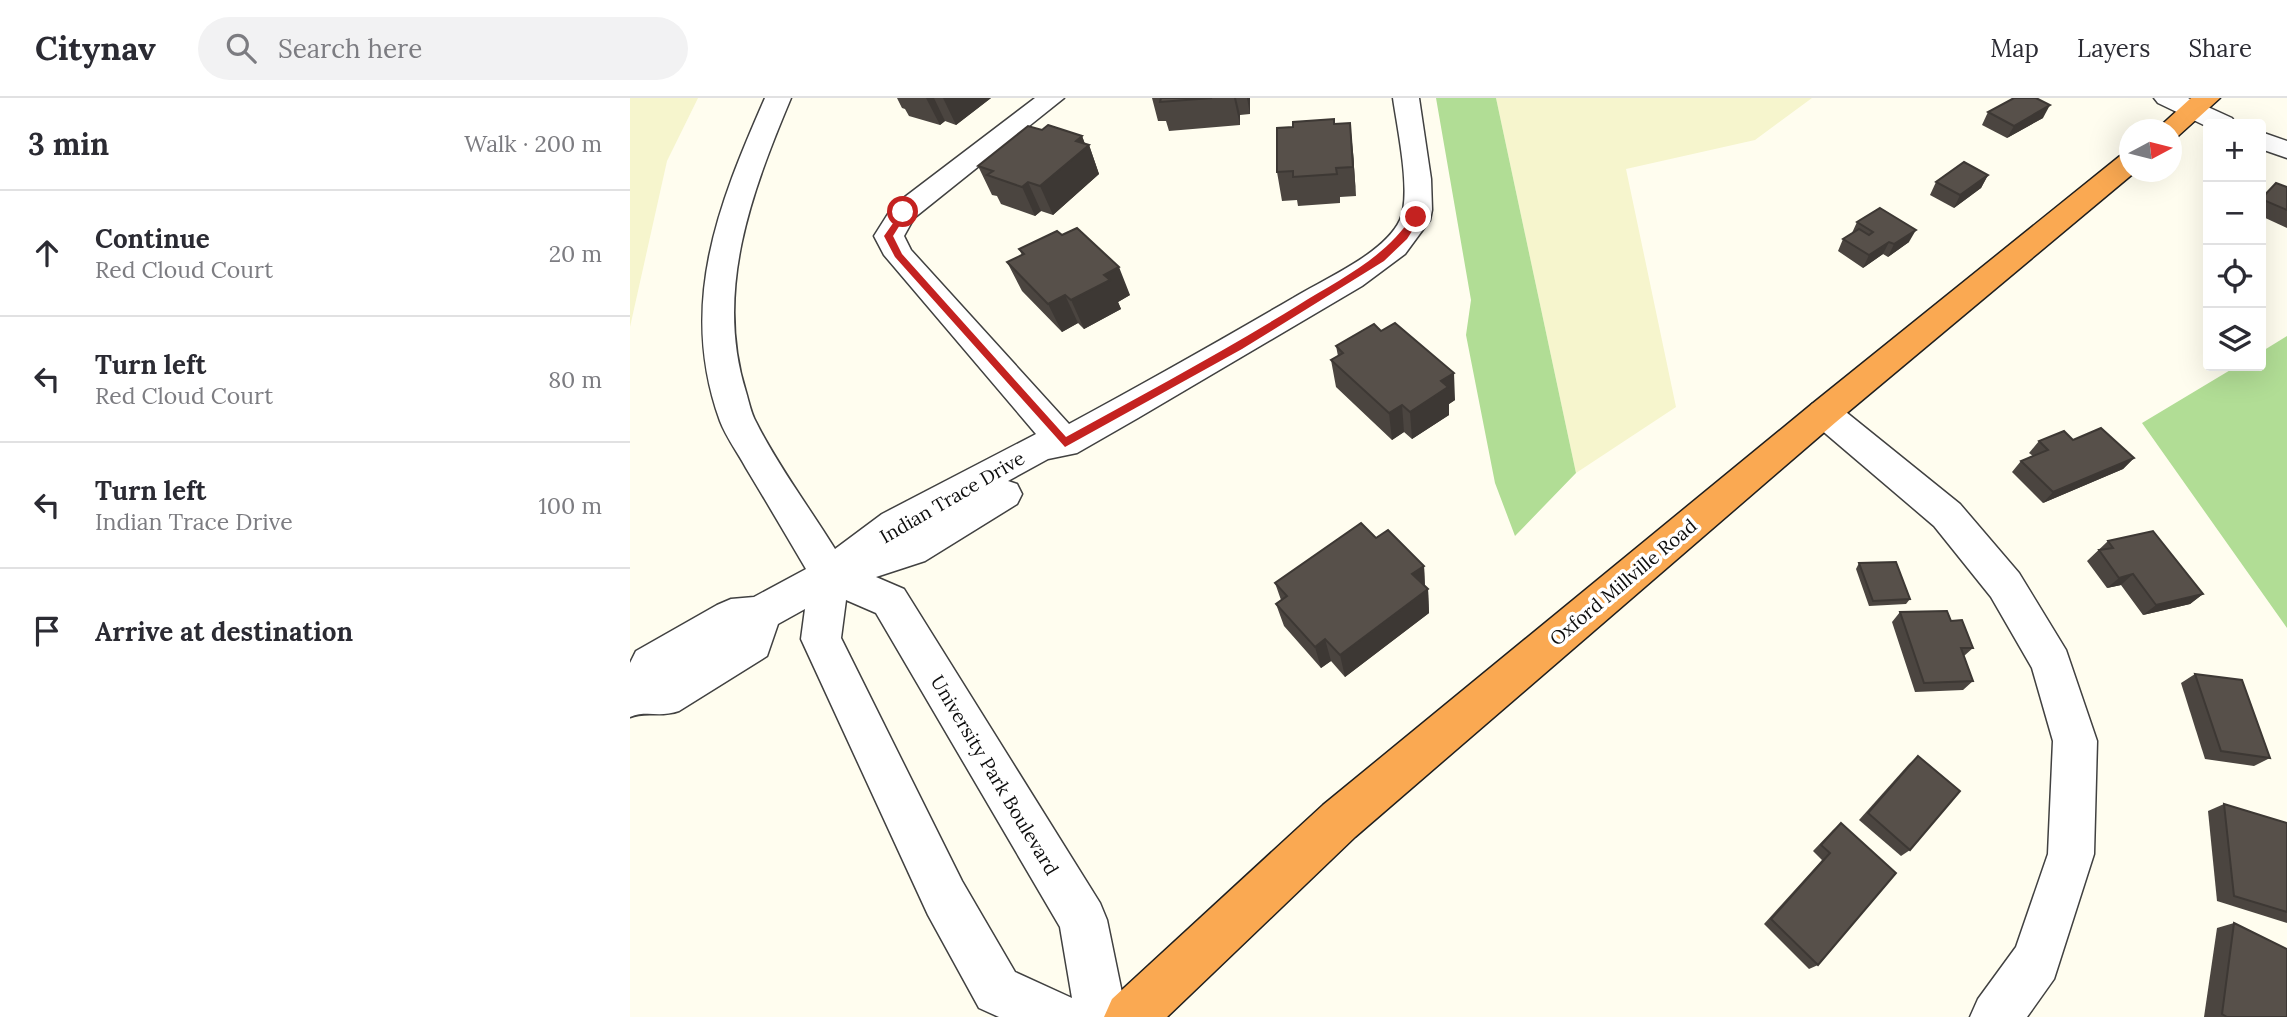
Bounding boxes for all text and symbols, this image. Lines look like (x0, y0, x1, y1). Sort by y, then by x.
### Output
search box (198, 17, 688, 80)
text: Citynav (35, 27, 156, 69)
icon: search (222, 29, 260, 67)
text: Search here (278, 32, 422, 65)
text: Map (1990, 33, 2039, 64)
text: Layers (2077, 33, 2150, 64)
text: Share (2188, 33, 2252, 64)
north arrow (2119, 119, 2182, 182)
map controls (2203, 119, 2266, 371)
button: + (2203, 119, 2266, 182)
text: 3 min (28, 125, 109, 163)
text: Walk · 200 m (464, 129, 602, 158)
button: − (2203, 182, 2266, 245)
route start (887, 196, 918, 227)
route end (1400, 201, 1431, 232)
text: Continue (95, 222, 210, 255)
icon: ahead (28, 234, 66, 272)
text: 20 m (549, 239, 602, 268)
button: locate (2203, 245, 2266, 308)
text: Red Cloud Court (95, 255, 273, 284)
button: layers (2203, 308, 2266, 371)
text: Turn left (95, 348, 206, 381)
icon: left (28, 360, 66, 398)
text: 80 m (548, 365, 602, 394)
text: Red Cloud Court (95, 381, 273, 410)
street label: Indian Trace Drive (875, 446, 1029, 548)
text: Turn left (95, 474, 206, 507)
icon: left (28, 486, 66, 524)
text: 100 m (538, 491, 602, 520)
text: Indian Trace Drive (95, 507, 293, 536)
street label: Oxford Millville Road (1545, 513, 1701, 651)
icon: arrive (28, 612, 66, 650)
text: Arrive at destination (95, 615, 353, 648)
street label: University Park Boulevard (926, 671, 1064, 879)

